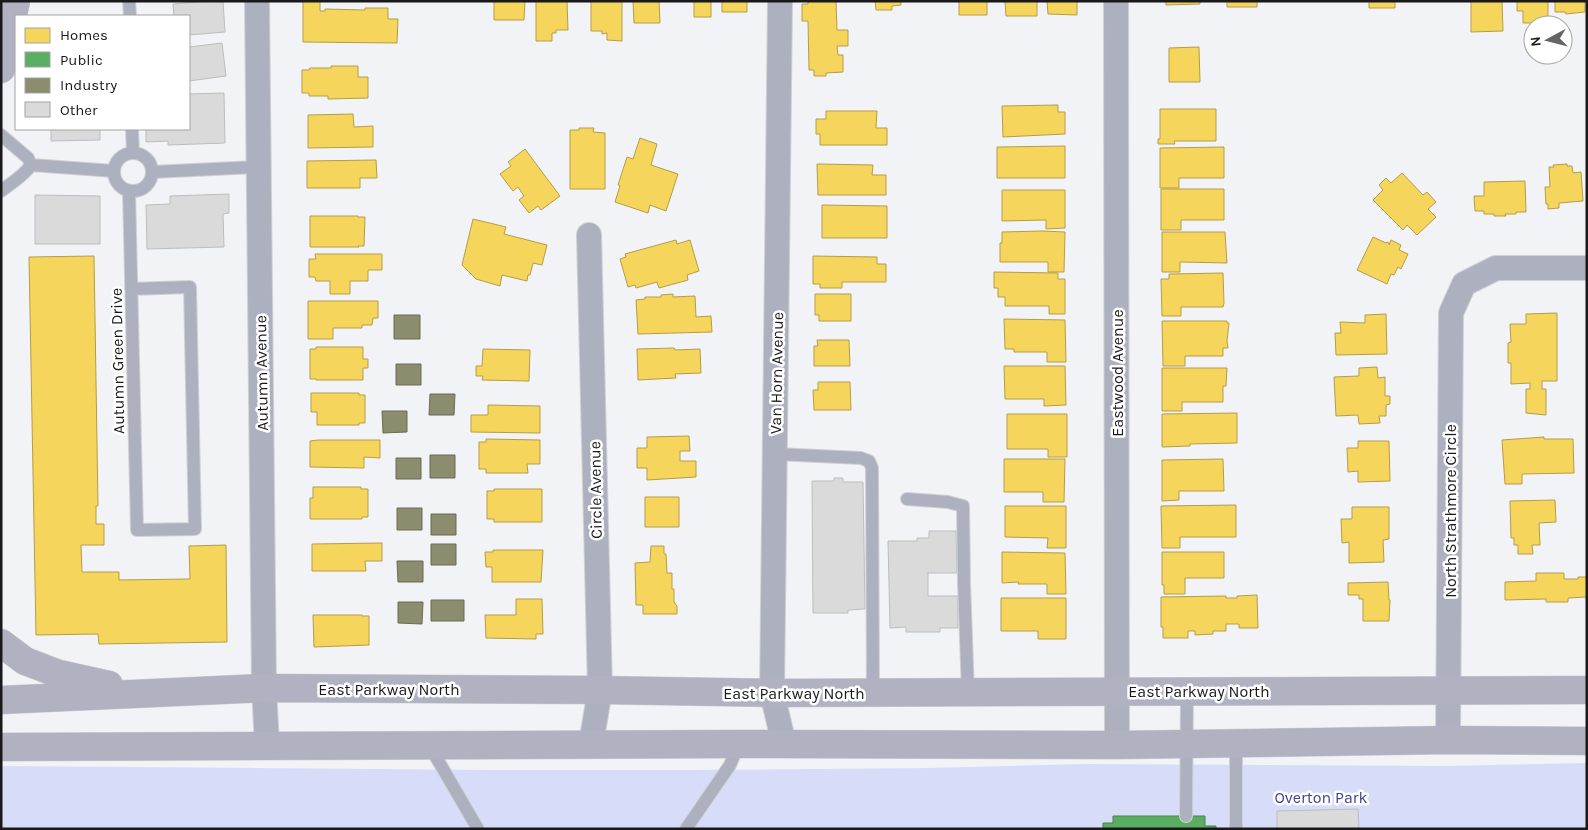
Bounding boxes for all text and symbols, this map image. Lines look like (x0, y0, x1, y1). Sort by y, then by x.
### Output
legend (15, 15, 190, 130)
north arrow (1523, 15, 1573, 65)
text: Homes (60, 26, 108, 44)
text: N (1527, 36, 1545, 48)
text: Public (60, 51, 103, 69)
text: Industry (60, 76, 117, 94)
text: Other (60, 101, 98, 119)
street label: Autumn Green Drive (107, 288, 128, 434)
street label: Eastwood Avenue (1108, 309, 1127, 437)
street label: Van Horn Avenue (766, 312, 787, 434)
street label: Autumn Avenue (251, 315, 272, 431)
street label: North Strathmore Circle (1441, 424, 1460, 598)
street label: Circle Avenue (585, 441, 606, 539)
street label: East Parkway North (318, 680, 460, 699)
street label: East Parkway North (1128, 682, 1270, 701)
street label: East Parkway North (723, 684, 865, 703)
park label: Overton Park (1274, 788, 1368, 807)

